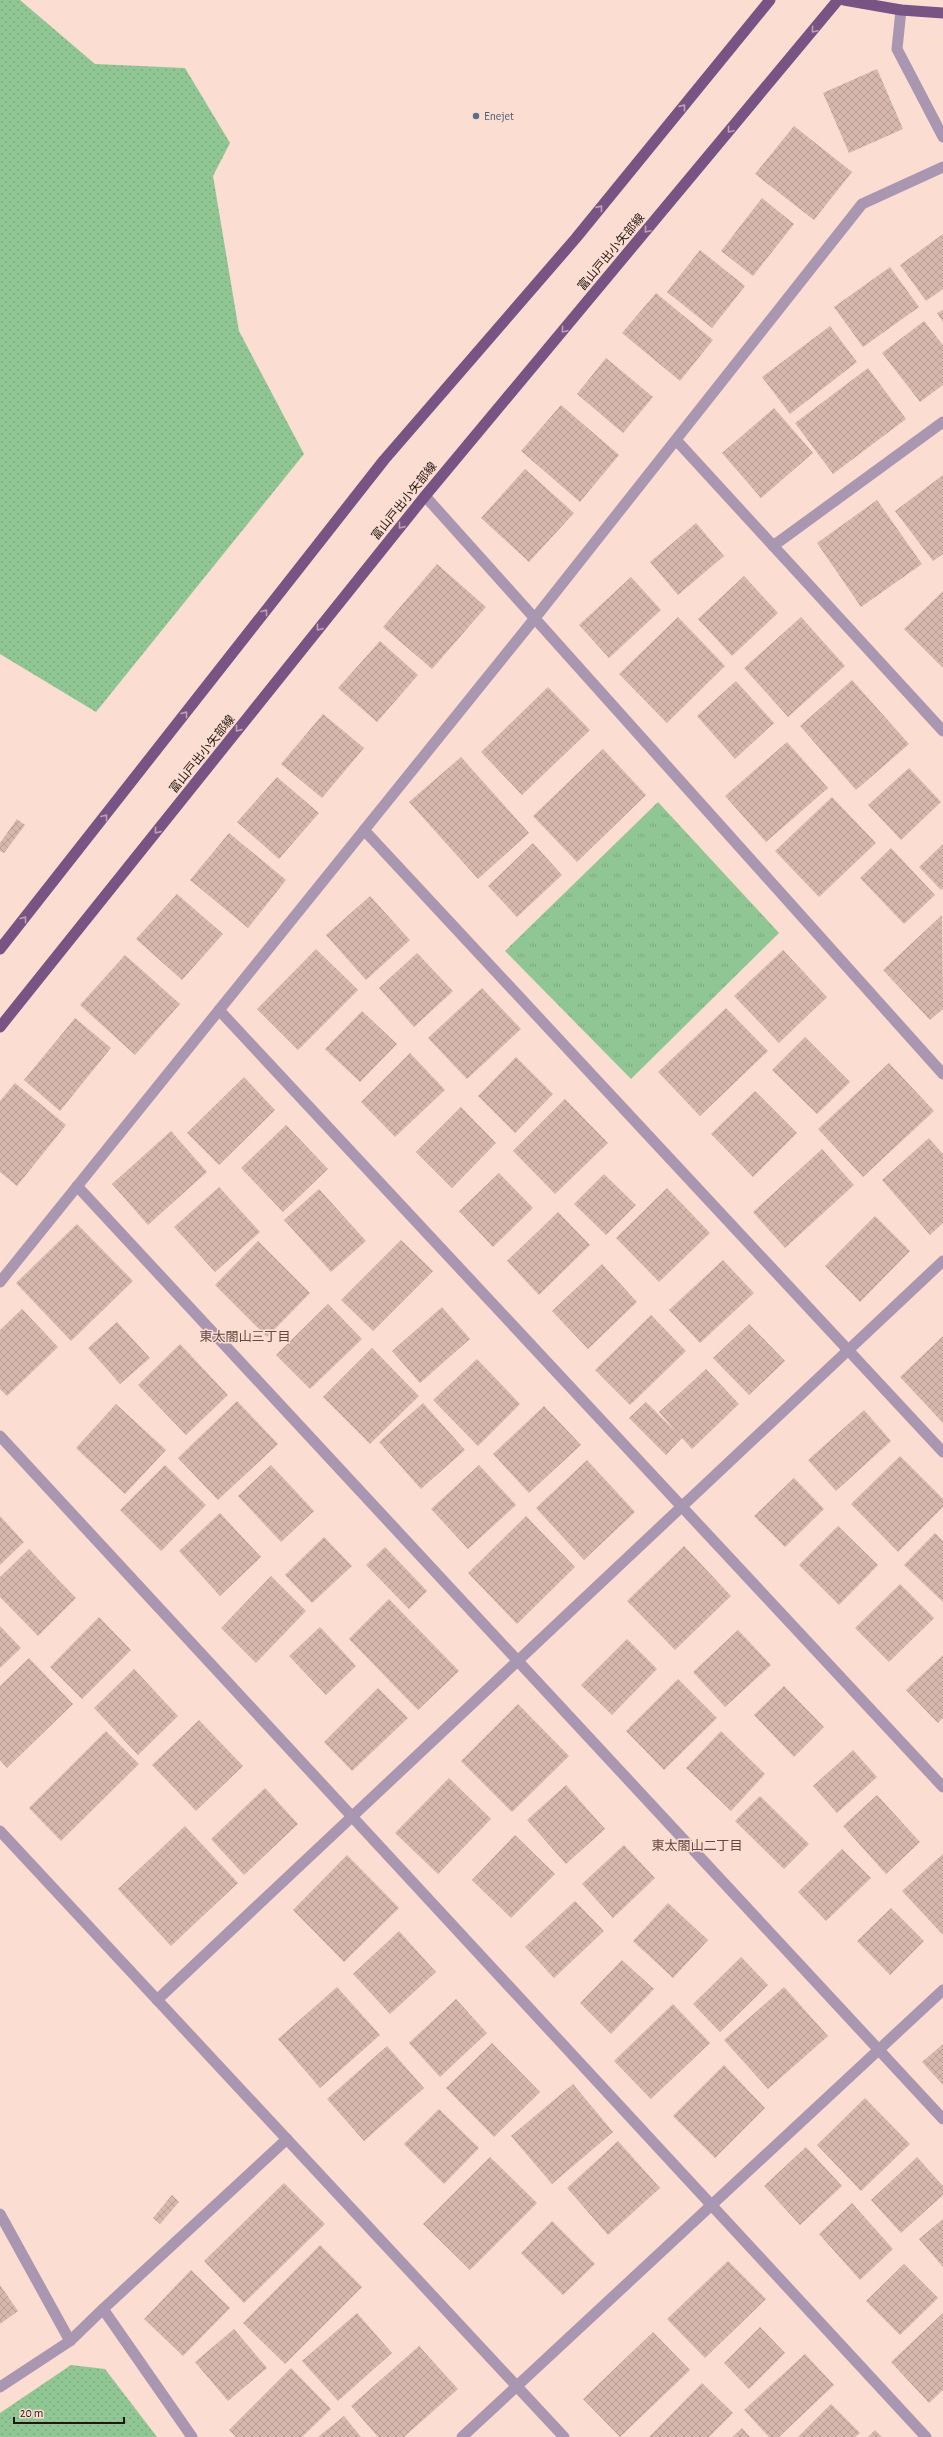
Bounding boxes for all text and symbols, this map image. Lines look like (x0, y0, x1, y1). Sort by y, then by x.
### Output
one-way arrow (811, 25, 818, 33)
one-way arrow (678, 105, 685, 112)
place label: Enejet (484, 110, 514, 123)
marker: Enejet (471, 111, 481, 121)
one-way arrow (728, 125, 735, 133)
one-way arrow (596, 205, 603, 213)
street label: 富山戸出小矢部線 (575, 211, 646, 293)
one-way arrow (645, 225, 652, 232)
one-way arrow (561, 325, 568, 332)
street label: 富山戸出小矢部線 (368, 459, 439, 542)
one-way arrow (398, 521, 405, 529)
one-way arrow (260, 609, 268, 616)
one-way arrow (317, 623, 324, 630)
street label: 富山戸出小矢部線 (166, 712, 237, 795)
one-way arrow (180, 712, 187, 719)
one-way arrow (236, 725, 243, 732)
one-way arrow (100, 814, 107, 821)
one-way arrow (155, 826, 162, 833)
one-way arrow (20, 916, 27, 923)
district label: 東太閤山三丁目 (199, 1330, 291, 1344)
district label: 東太閤山二丁目 (651, 1839, 743, 1853)
scale bar (14, 2399, 124, 2425)
text: 20 m (20, 2407, 43, 2419)

